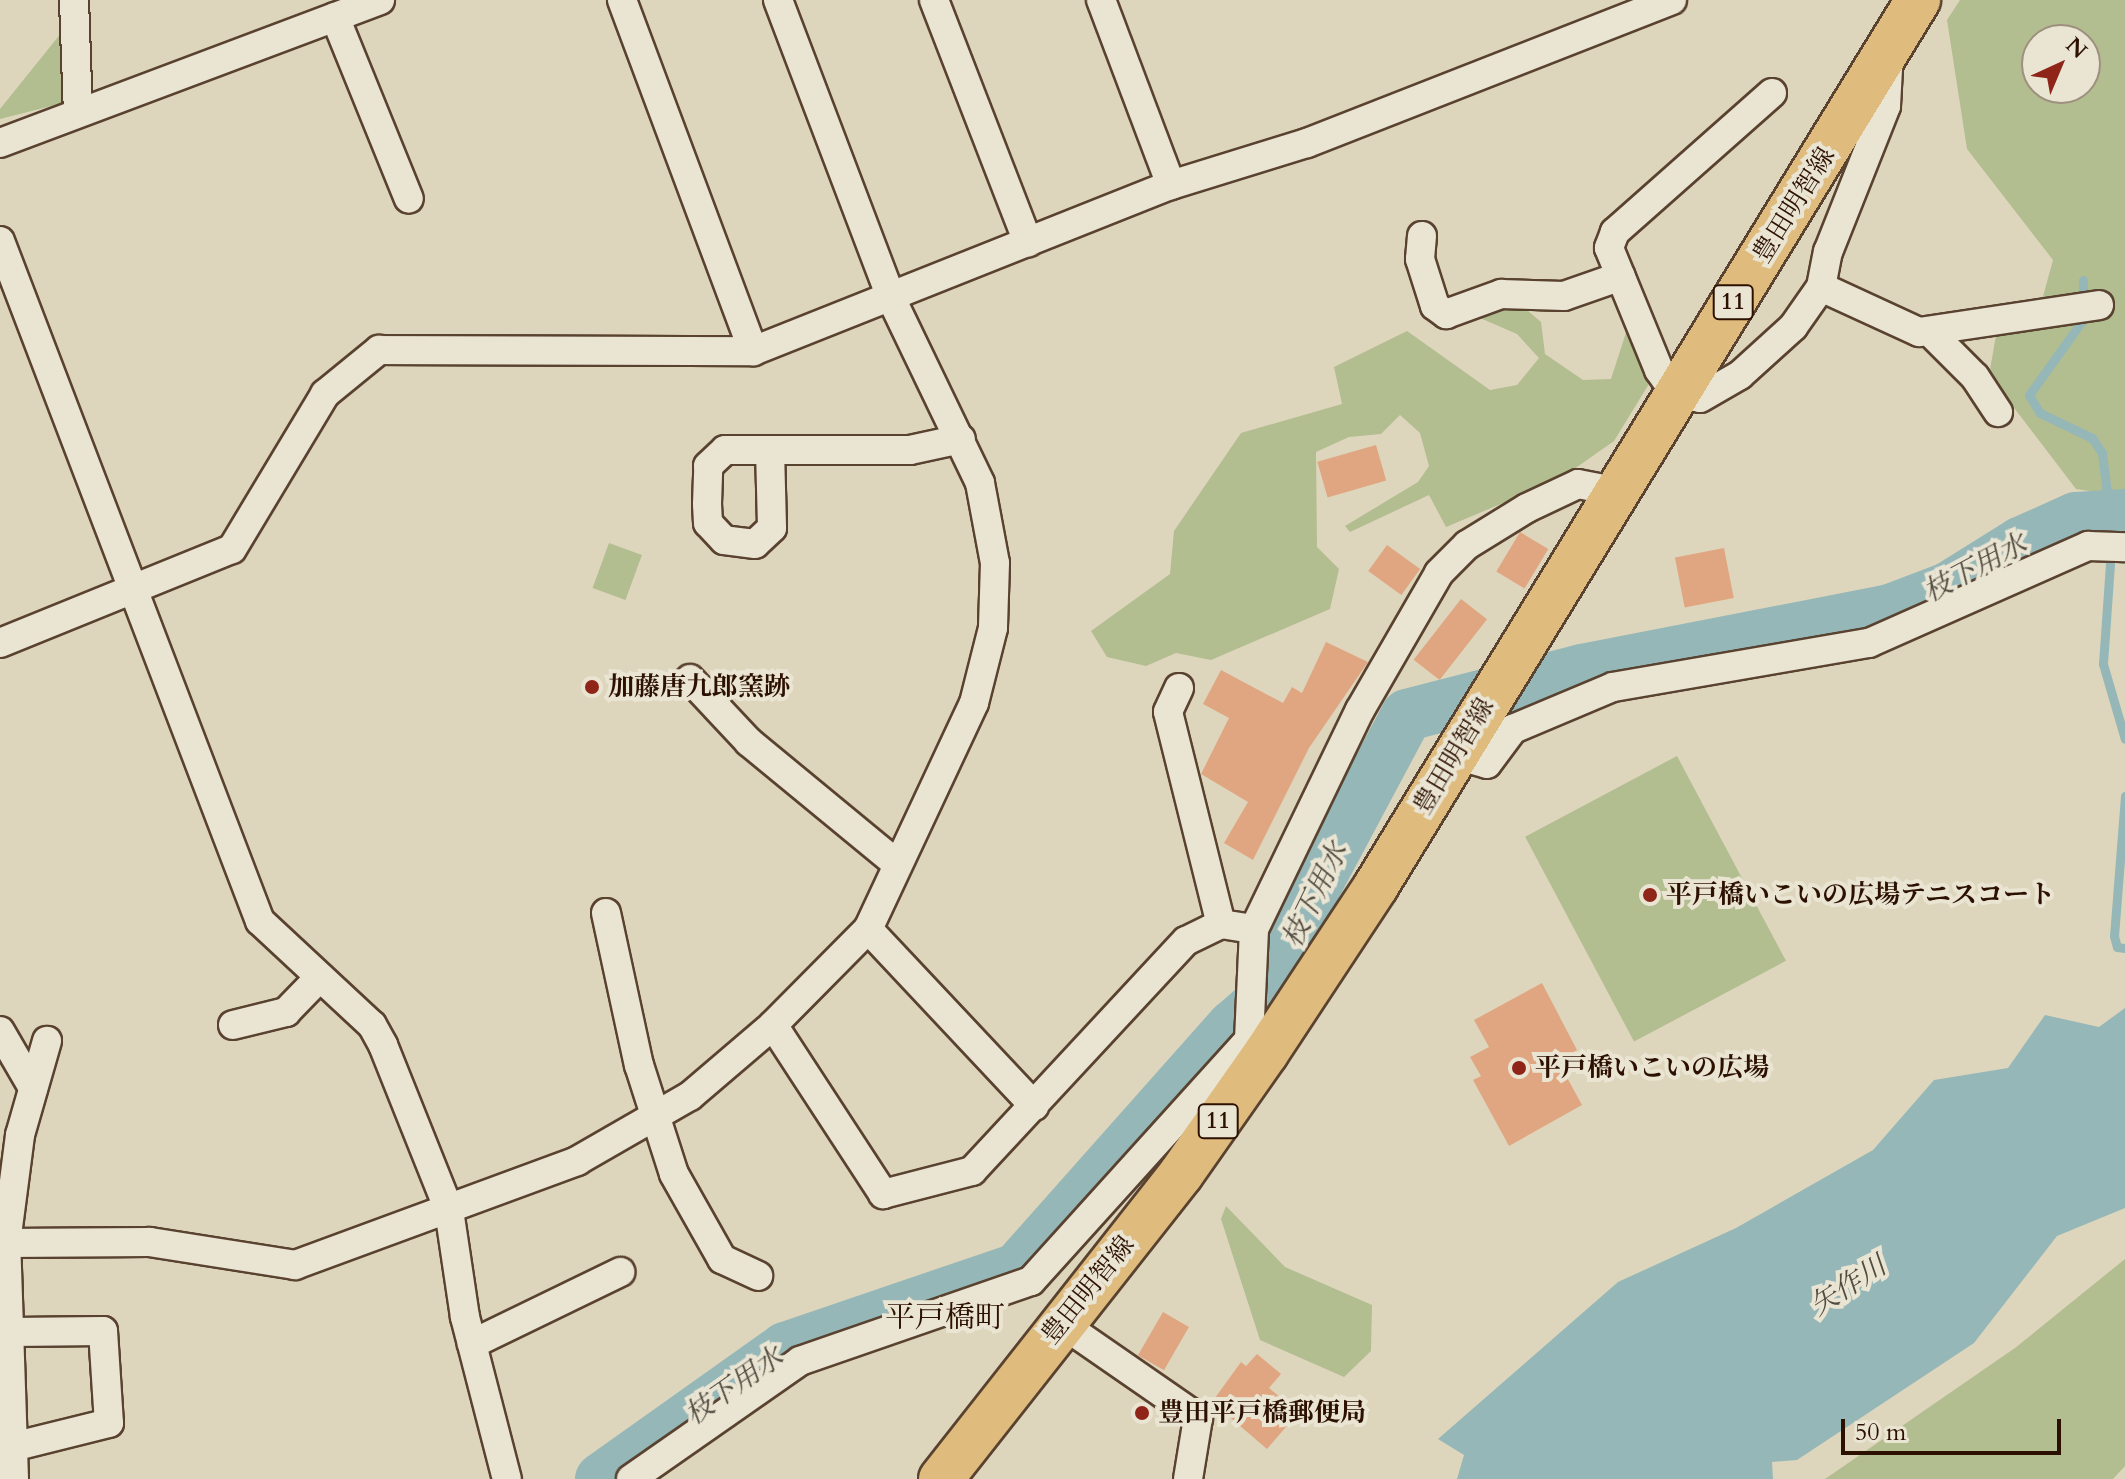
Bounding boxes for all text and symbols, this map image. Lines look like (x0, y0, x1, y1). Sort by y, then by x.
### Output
north arrow (2021, 24, 2101, 104)
text: N (2059, 31, 2094, 66)
street label: 豊田明智線 (1746, 142, 1842, 268)
road number: 11 (1711, 282, 1755, 322)
water label: 枝下用水 (1918, 527, 2032, 609)
place label: 加藤唐九郎窯跡 (608, 671, 790, 703)
marker: 加藤唐九郎窯跡 (583, 678, 601, 696)
street label: 豊田明智線 (1407, 692, 1501, 820)
water label: 枝下用水 (1275, 837, 1355, 953)
place label: 平戸橋いこいの広場テニスコート (1666, 879, 2056, 911)
marker: 平戸橋いこいの広場テニスコート (1641, 886, 1659, 904)
place label: 平戸橋いこいの広場 (1535, 1052, 1769, 1084)
marker: 平戸橋いこいの広場 (1510, 1059, 1528, 1077)
road number: 11 (1196, 1101, 1240, 1141)
street label: 豊田明智線 (1035, 1230, 1141, 1350)
water label: 矢作川 (1804, 1249, 1892, 1323)
district label: 平戸橋町 (885, 1300, 1005, 1336)
water label: 枝下用水 (678, 1340, 790, 1432)
place label: 豊田平戸橋郵便局 (1158, 1397, 1366, 1429)
scale bar (1845, 1403, 2065, 1453)
marker: 豊田平戸橋郵便局 (1133, 1404, 1151, 1422)
text: 50 m (1855, 1416, 1906, 1449)

